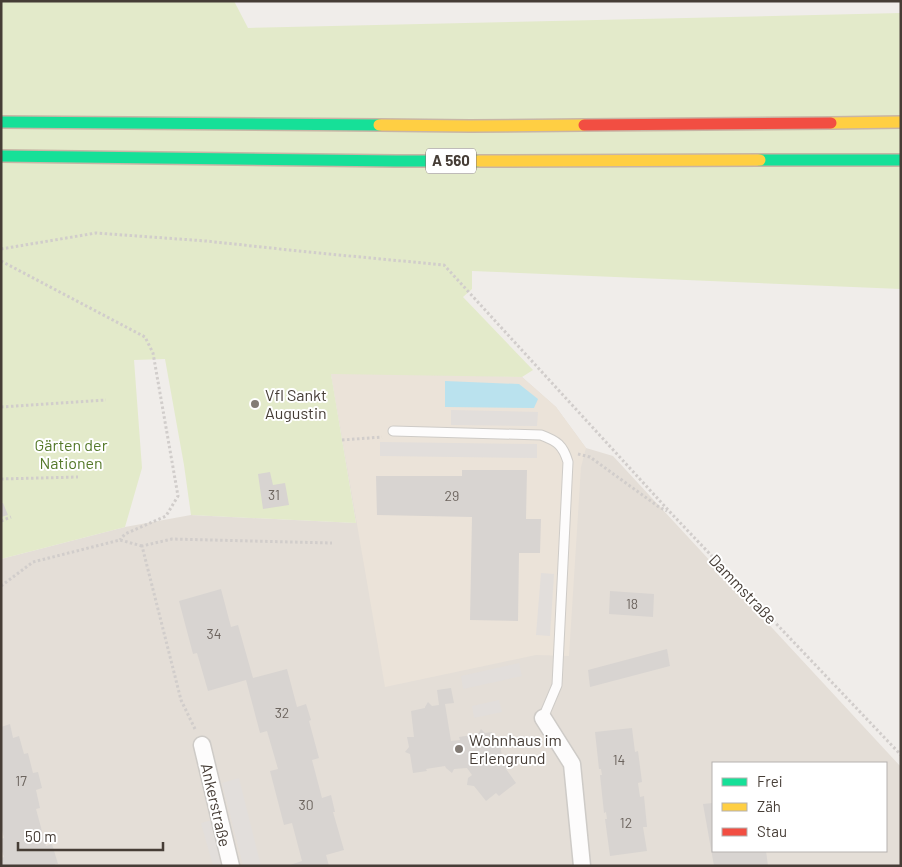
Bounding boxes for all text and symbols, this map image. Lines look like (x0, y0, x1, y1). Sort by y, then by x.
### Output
road number: A 560 (426, 148, 476, 174)
place label: Vfl Sankt Augustin (265, 385, 327, 422)
marker: Vfl Sankt Augustin (249, 398, 261, 410)
park label: Gärten der Nationen (35, 435, 108, 472)
house number: 31 (268, 486, 280, 503)
house number: 29 (445, 487, 459, 504)
street label: Dammstraße (705, 550, 781, 627)
house number: 18 (626, 595, 638, 612)
house number: 34 (207, 625, 221, 642)
house number: 32 (275, 704, 289, 721)
place label: Wohnhaus im Erlengrund (469, 730, 562, 767)
marker: Wohnhaus im Erlengrund (453, 743, 465, 755)
house number: 14 (613, 751, 625, 768)
street label: Ankerstraße (198, 761, 235, 849)
legend (712, 762, 887, 852)
house number: 17 (15, 772, 27, 789)
text: Frei (757, 772, 783, 790)
house number: 30 (298, 796, 314, 813)
text: Zäh (757, 797, 781, 815)
house number: 12 (620, 814, 632, 831)
scale bar (18, 820, 162, 852)
text: Stau (757, 822, 787, 840)
text: 50 m (25, 827, 57, 845)

